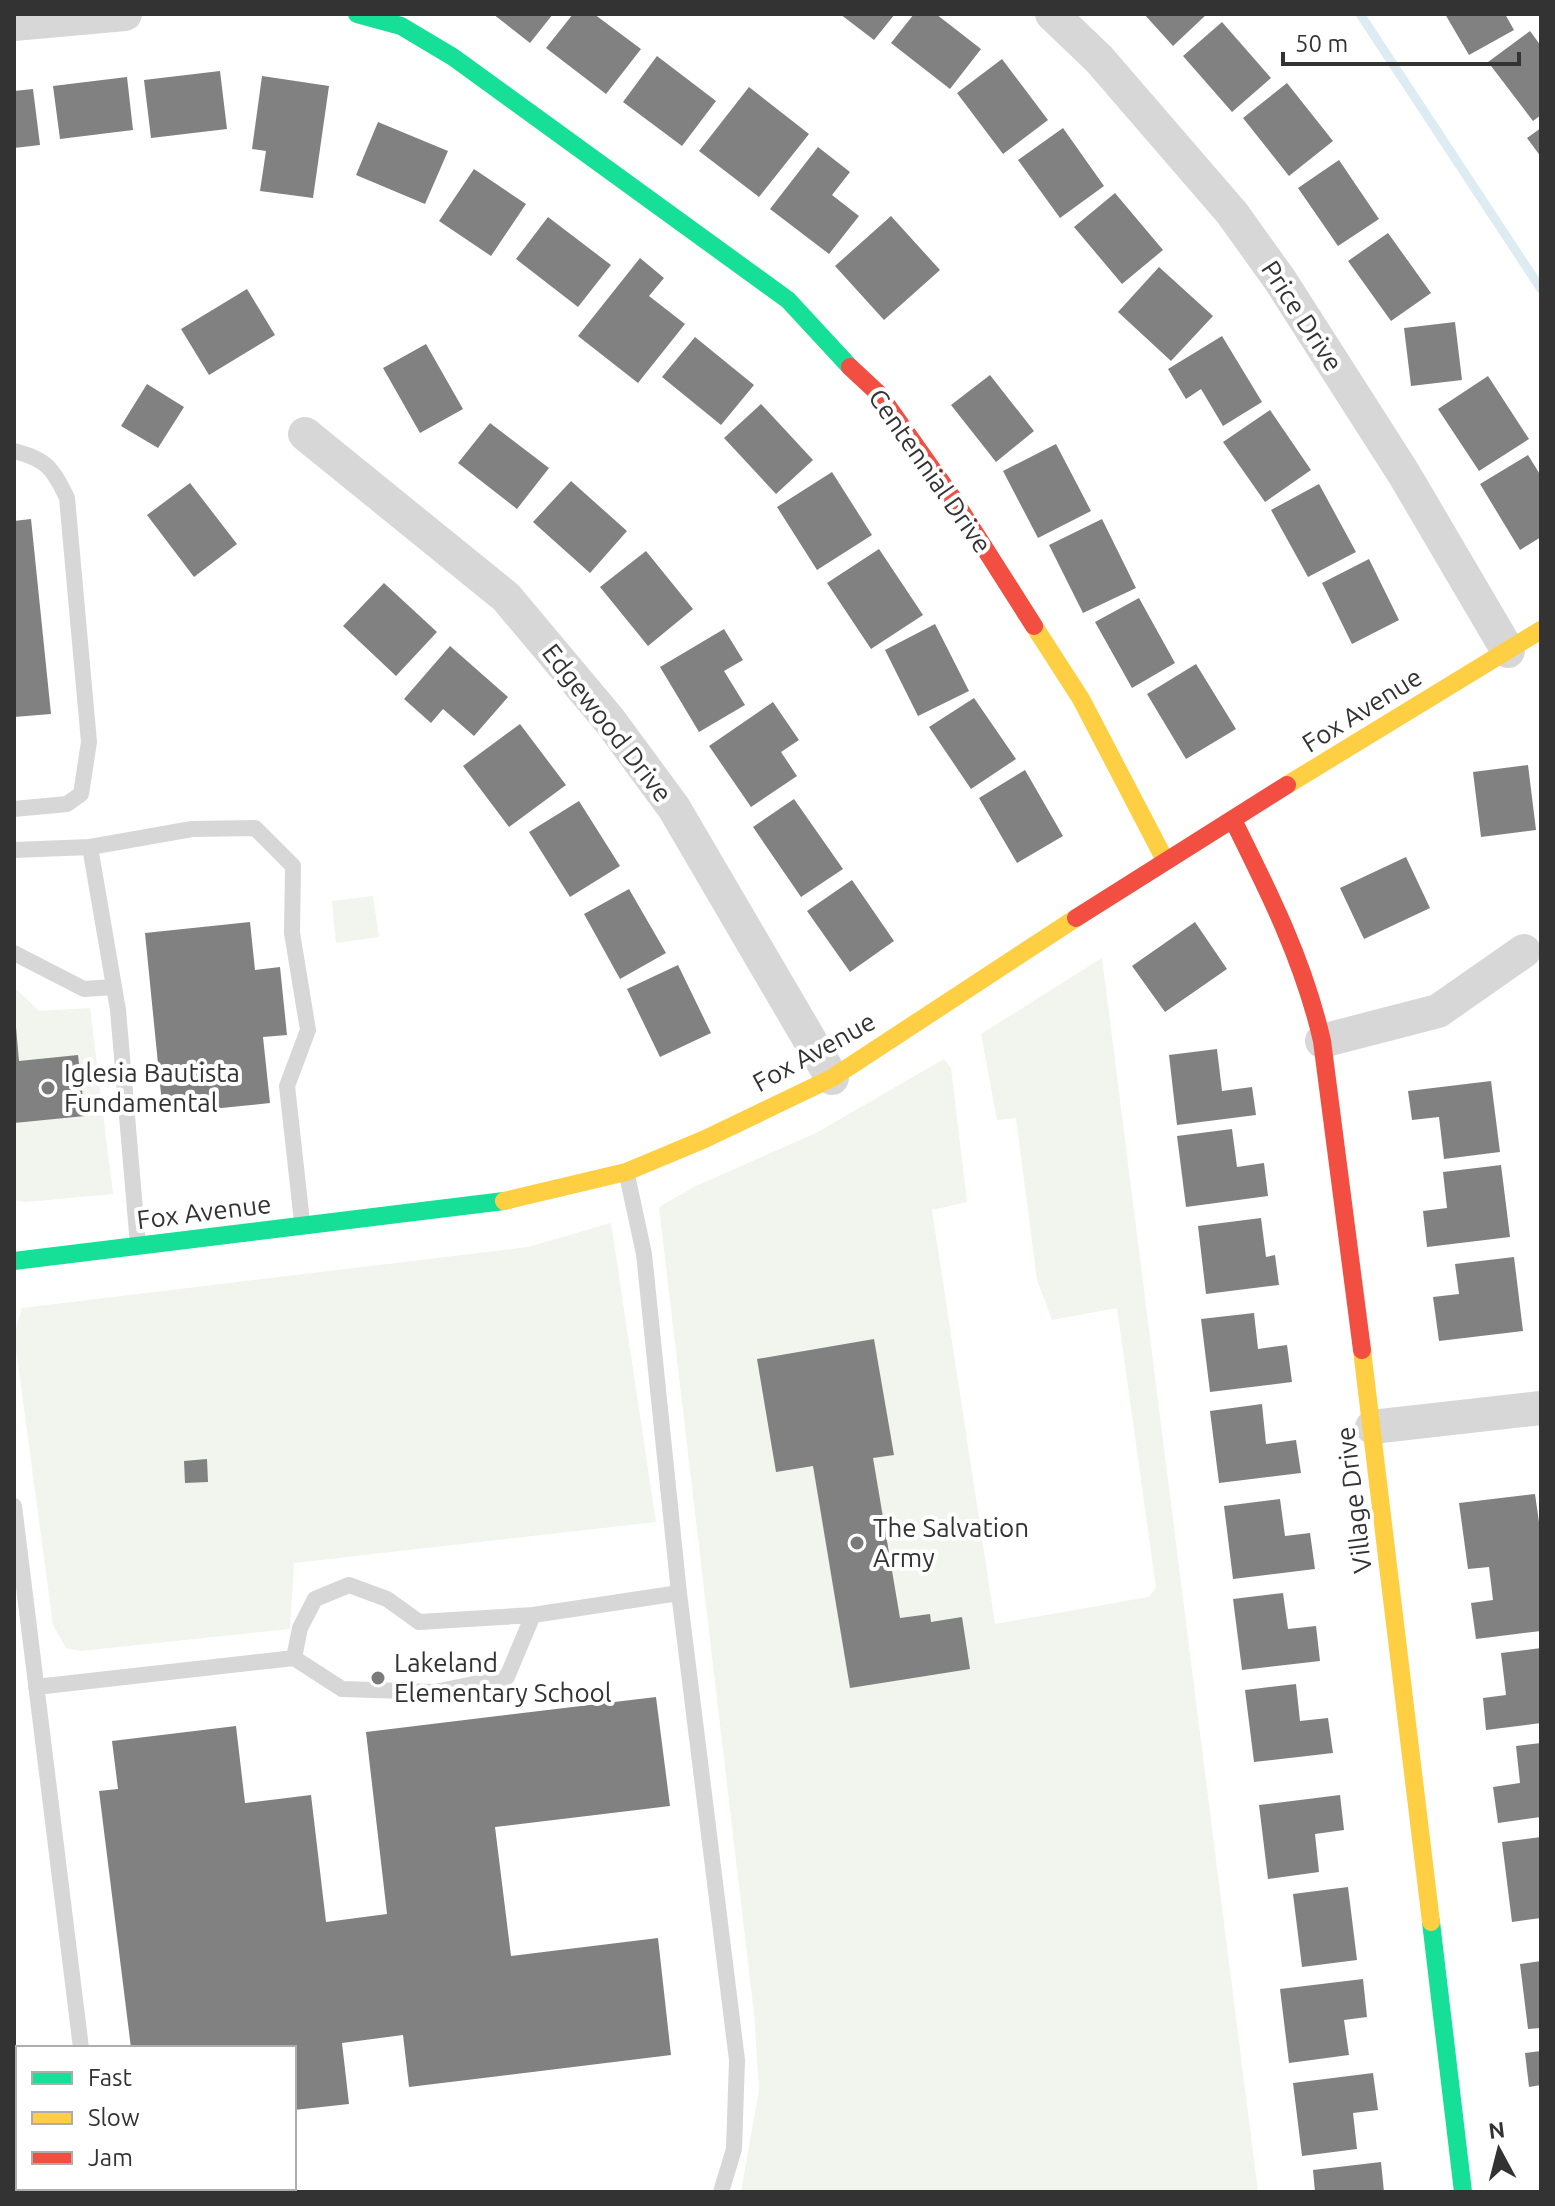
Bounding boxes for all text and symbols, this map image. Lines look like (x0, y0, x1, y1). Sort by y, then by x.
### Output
scale bar (1283, 16, 1519, 66)
text: 50 m (1295, 30, 1348, 57)
street label: Price Drive (1256, 255, 1349, 376)
street label: Centennial Drive (863, 383, 998, 558)
street label: Edgewood Drive (537, 638, 678, 807)
street label: Fox Avenue (1297, 661, 1427, 758)
street label: Fox Avenue (748, 1006, 880, 1097)
place label: Iglesia Bautista Fundamental (64, 1058, 240, 1117)
marker: Iglesia Bautista Fundamental (39, 1079, 57, 1097)
street label: Fox Avenue (135, 1189, 273, 1234)
street label: Village Drive (1330, 1425, 1377, 1575)
place label: The Salvation Army (873, 1513, 1029, 1572)
marker: The Salvation Army (848, 1534, 866, 1552)
place label: Lakeland Elementary School (394, 1648, 612, 1707)
marker: Lakeland Elementary School (369, 1669, 387, 1687)
legend (16, 2046, 296, 2190)
text: Fast (88, 2064, 132, 2091)
text: Slow (88, 2104, 140, 2131)
north arrow (1459, 2110, 1539, 2190)
text: N (1487, 2116, 1506, 2143)
text: Jam (88, 2144, 133, 2171)

